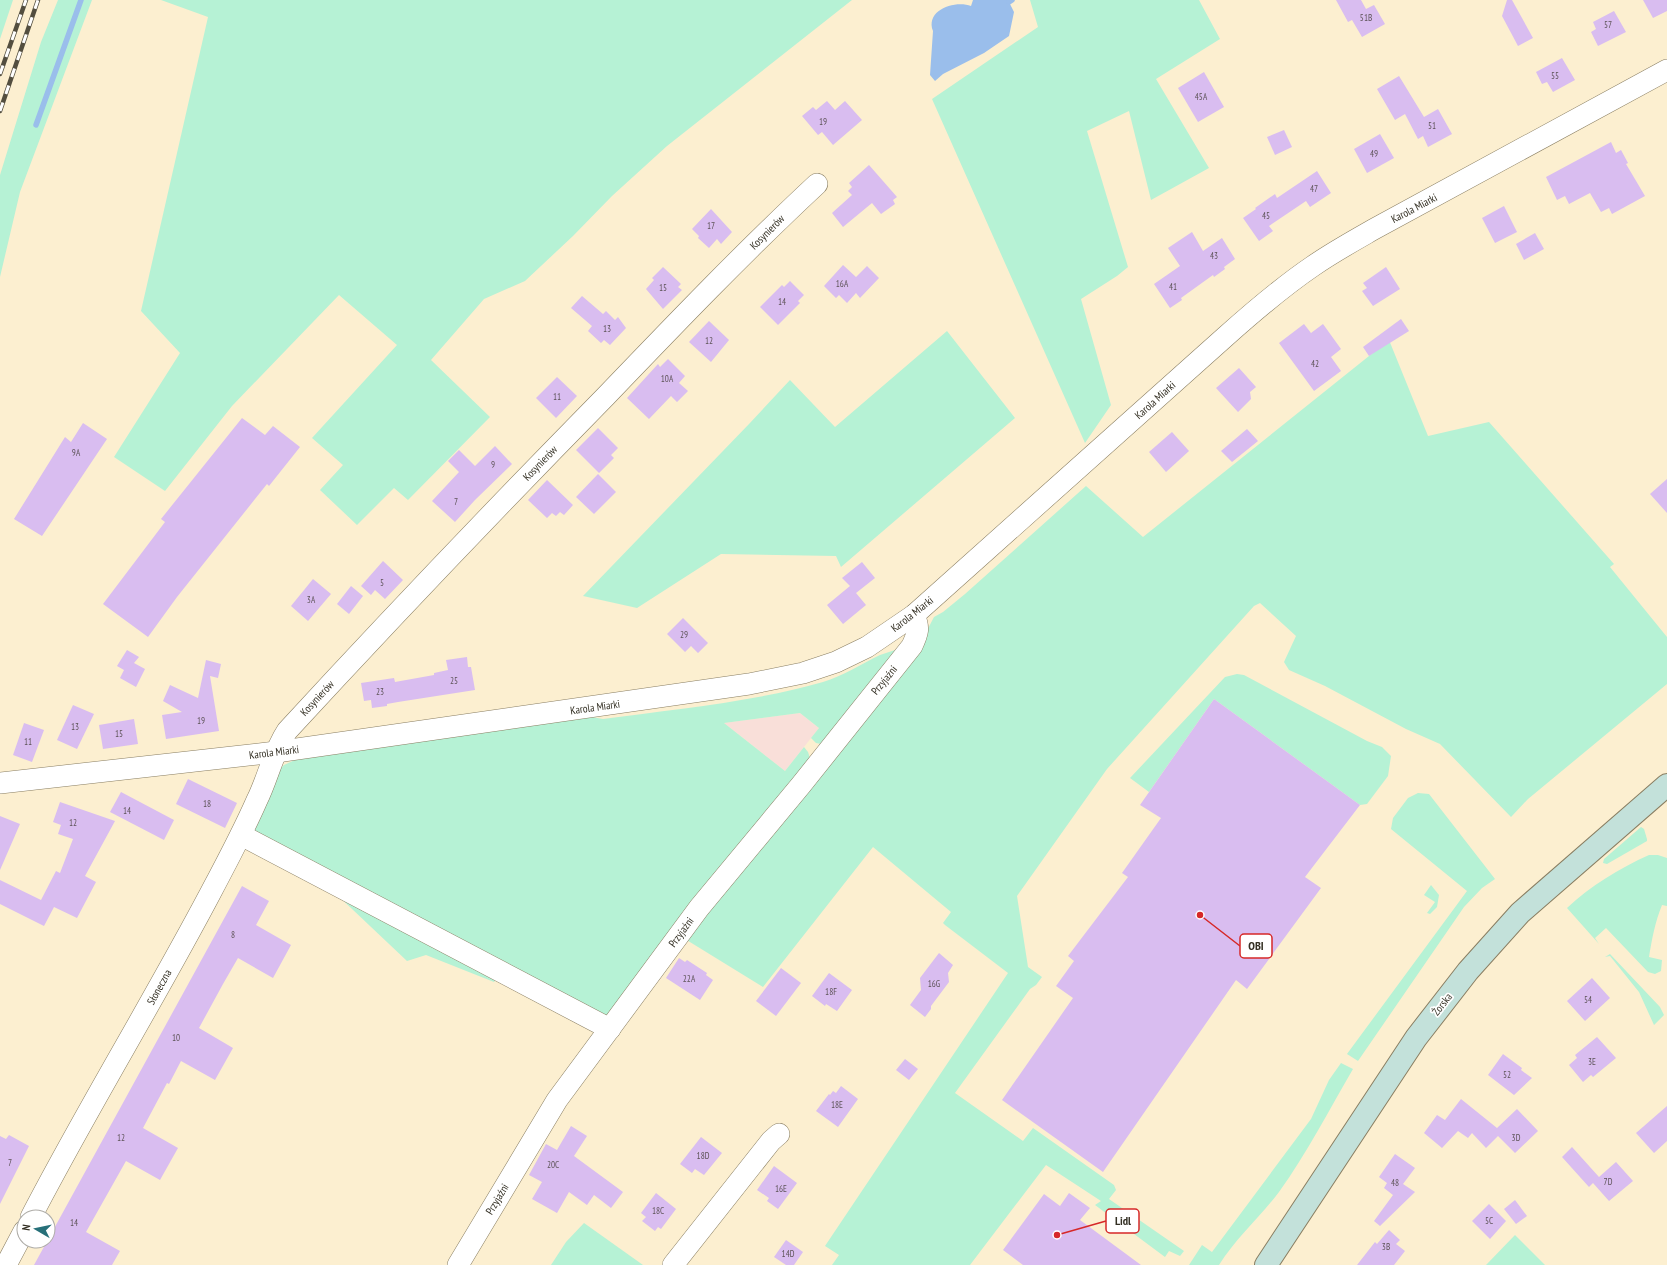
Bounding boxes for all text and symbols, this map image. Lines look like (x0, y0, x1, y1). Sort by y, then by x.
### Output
house number: 51B (1360, 12, 1372, 23)
house number: 57 (1604, 19, 1612, 30)
house number: 55 (1551, 70, 1559, 81)
house number: 45A (1195, 91, 1208, 102)
house number: 19 (819, 116, 827, 127)
house number: 51 (1428, 120, 1436, 131)
house number: 49 (1370, 148, 1378, 159)
house number: 47 (1310, 183, 1318, 194)
street label: Karola Miarki (1389, 190, 1439, 226)
house number: 45 (1262, 210, 1270, 221)
street label: Kosynierów (747, 211, 788, 252)
house number: 17 (707, 220, 715, 231)
house number: 43 (1210, 250, 1218, 261)
house number: 16A (836, 278, 849, 289)
house number: 41 (1169, 281, 1177, 292)
house number: 15 (659, 282, 667, 293)
house number: 14 (778, 296, 786, 307)
house number: 13 (603, 323, 611, 334)
house number: 12 (705, 335, 713, 346)
house number: 42 (1311, 358, 1319, 369)
house number: 10A (661, 373, 674, 384)
street label: Karola Miarki (1132, 378, 1178, 422)
house number: 11 (553, 391, 561, 402)
street label: Kosynierów (520, 442, 560, 484)
house number: 9A (72, 447, 81, 458)
house number: 9 (491, 459, 495, 470)
house number: 7 (454, 496, 458, 507)
house number: 5 (380, 577, 384, 588)
street label: Karola Miarki (888, 593, 936, 635)
house number: 3A (307, 594, 316, 605)
house number: 29 (680, 629, 688, 640)
street label: Przyjaźni (868, 663, 900, 697)
house number: 25 (450, 675, 458, 686)
street label: Kosynierów (297, 677, 337, 719)
house number: 23 (376, 686, 384, 697)
street label: Karola Miarki (569, 697, 621, 717)
house number: 19 (197, 715, 205, 726)
house number: 13 (71, 721, 79, 732)
house number: 15 (115, 728, 123, 739)
house number: 11 (24, 736, 32, 747)
street label: Karola Miarki (248, 742, 300, 762)
house number: 18 (203, 798, 211, 809)
house number: 14 (123, 805, 131, 816)
house number: 12 (69, 817, 77, 828)
street label: Przyjaźni (665, 914, 697, 950)
house number: 8 (231, 929, 235, 940)
callout: OBI (1240, 934, 1272, 958)
text: OBI (1248, 938, 1264, 953)
street label: Słoneczna (144, 967, 174, 1007)
house number: 22A (683, 973, 696, 984)
house number: 16G (928, 978, 941, 989)
house number: 18F (825, 986, 837, 997)
street label: Żorska (1429, 990, 1455, 1018)
house number: 54 (1584, 994, 1592, 1005)
house number: 10 (172, 1032, 180, 1043)
house number: 3E (1588, 1056, 1596, 1067)
house number: 52 (1503, 1069, 1511, 1080)
house number: 18E (831, 1099, 843, 1110)
house number: 12 (117, 1132, 125, 1143)
house number: 3D (1512, 1132, 1521, 1143)
house number: 18D (697, 1150, 710, 1161)
house number: 7 (8, 1157, 12, 1168)
house number: 20C (547, 1159, 559, 1170)
house number: 7D (1604, 1176, 1613, 1187)
house number: 48 (1391, 1177, 1399, 1188)
street label: Przyjaźni (482, 1181, 512, 1217)
house number: 16E (775, 1183, 787, 1194)
house number: 18C (652, 1205, 664, 1216)
north arrow (16, 1209, 56, 1249)
callout: Lidl (1106, 1209, 1139, 1233)
text: Lidl (1115, 1213, 1131, 1228)
house number: 5C (1485, 1215, 1493, 1226)
house number: 14 (70, 1217, 78, 1228)
text: N (19, 1223, 34, 1231)
house number: 3B (1382, 1241, 1390, 1252)
house number: 14D (782, 1248, 795, 1259)

